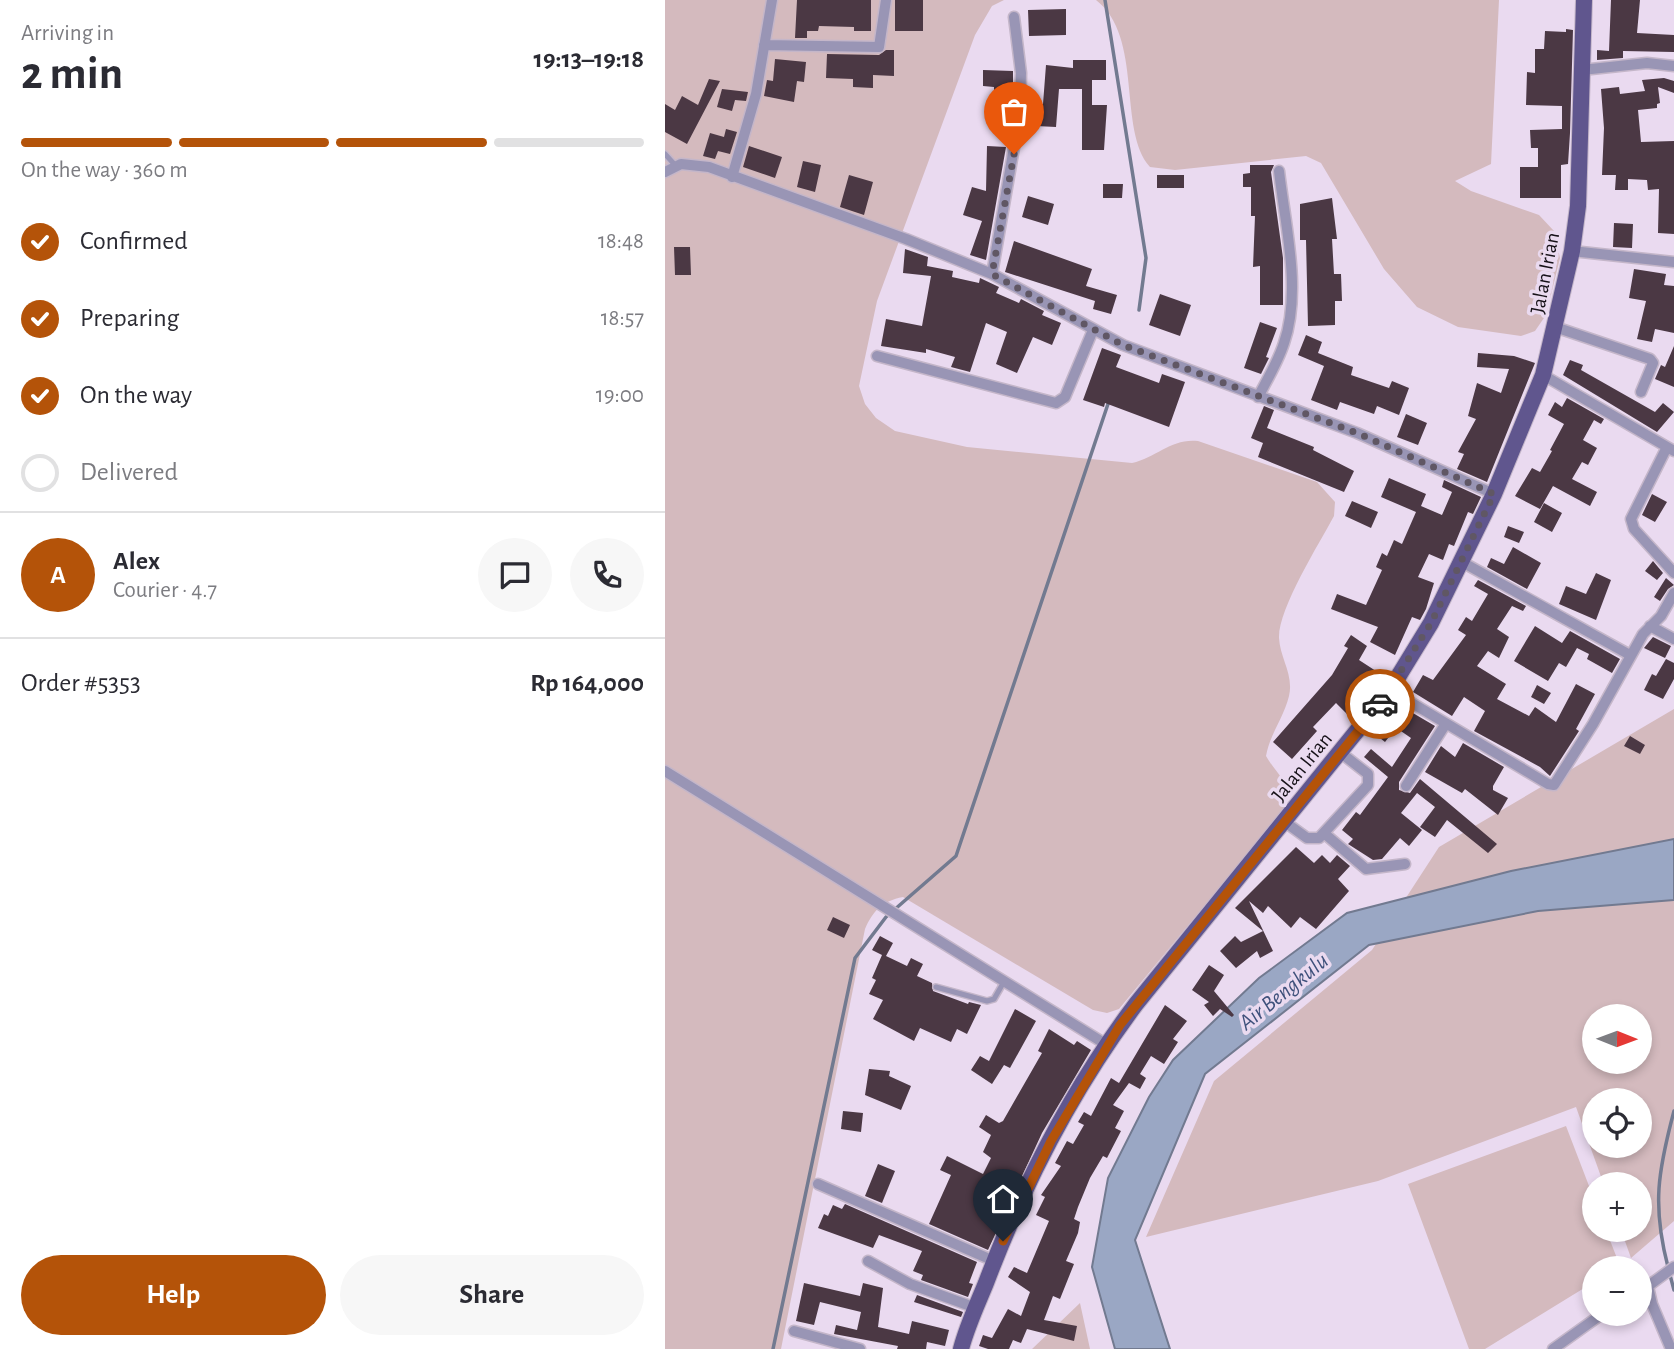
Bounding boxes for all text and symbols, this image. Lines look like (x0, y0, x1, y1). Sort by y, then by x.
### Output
text: Arriving in (21, 22, 114, 45)
text: 19:13–19:18 (534, 46, 644, 72)
text: 2 min (21, 51, 123, 97)
pin (984, 82, 1044, 154)
icon: bag (995, 93, 1033, 131)
text: On the way · 360 m (21, 159, 188, 182)
icon: check (21, 223, 59, 261)
text: Confirmed (80, 228, 188, 254)
text: 18:48 (598, 230, 644, 253)
street label: Jalan Irian (1527, 231, 1563, 315)
icon: check (21, 300, 59, 338)
text: Preparing (80, 305, 179, 331)
text: 18:57 (601, 307, 644, 330)
icon: check (21, 377, 59, 415)
text: On the way (80, 382, 192, 408)
text: 19:00 (596, 384, 644, 407)
text: Delivered (80, 459, 178, 485)
button: chat (478, 538, 552, 612)
button: phone (570, 538, 644, 612)
text: Alex (113, 548, 160, 574)
text: A (50, 562, 66, 588)
text: Courier · 4.7 (113, 579, 217, 602)
courier (1345, 669, 1415, 739)
text: Order #5353 (21, 670, 141, 696)
text: Rp 164,000 (530, 670, 644, 696)
icon: car (1361, 685, 1399, 723)
street label: Jalan Irian (1268, 728, 1336, 806)
water label: Air Bengkulu (1234, 949, 1333, 1035)
north arrow (1582, 1004, 1652, 1074)
map controls (1582, 1004, 1652, 1326)
button: locate (1582, 1088, 1652, 1158)
pin (973, 1169, 1033, 1241)
button: + (1582, 1172, 1652, 1242)
icon: home (984, 1180, 1022, 1218)
button: Help (21, 1255, 326, 1335)
button: Share (340, 1255, 644, 1335)
button: − (1582, 1256, 1652, 1326)

